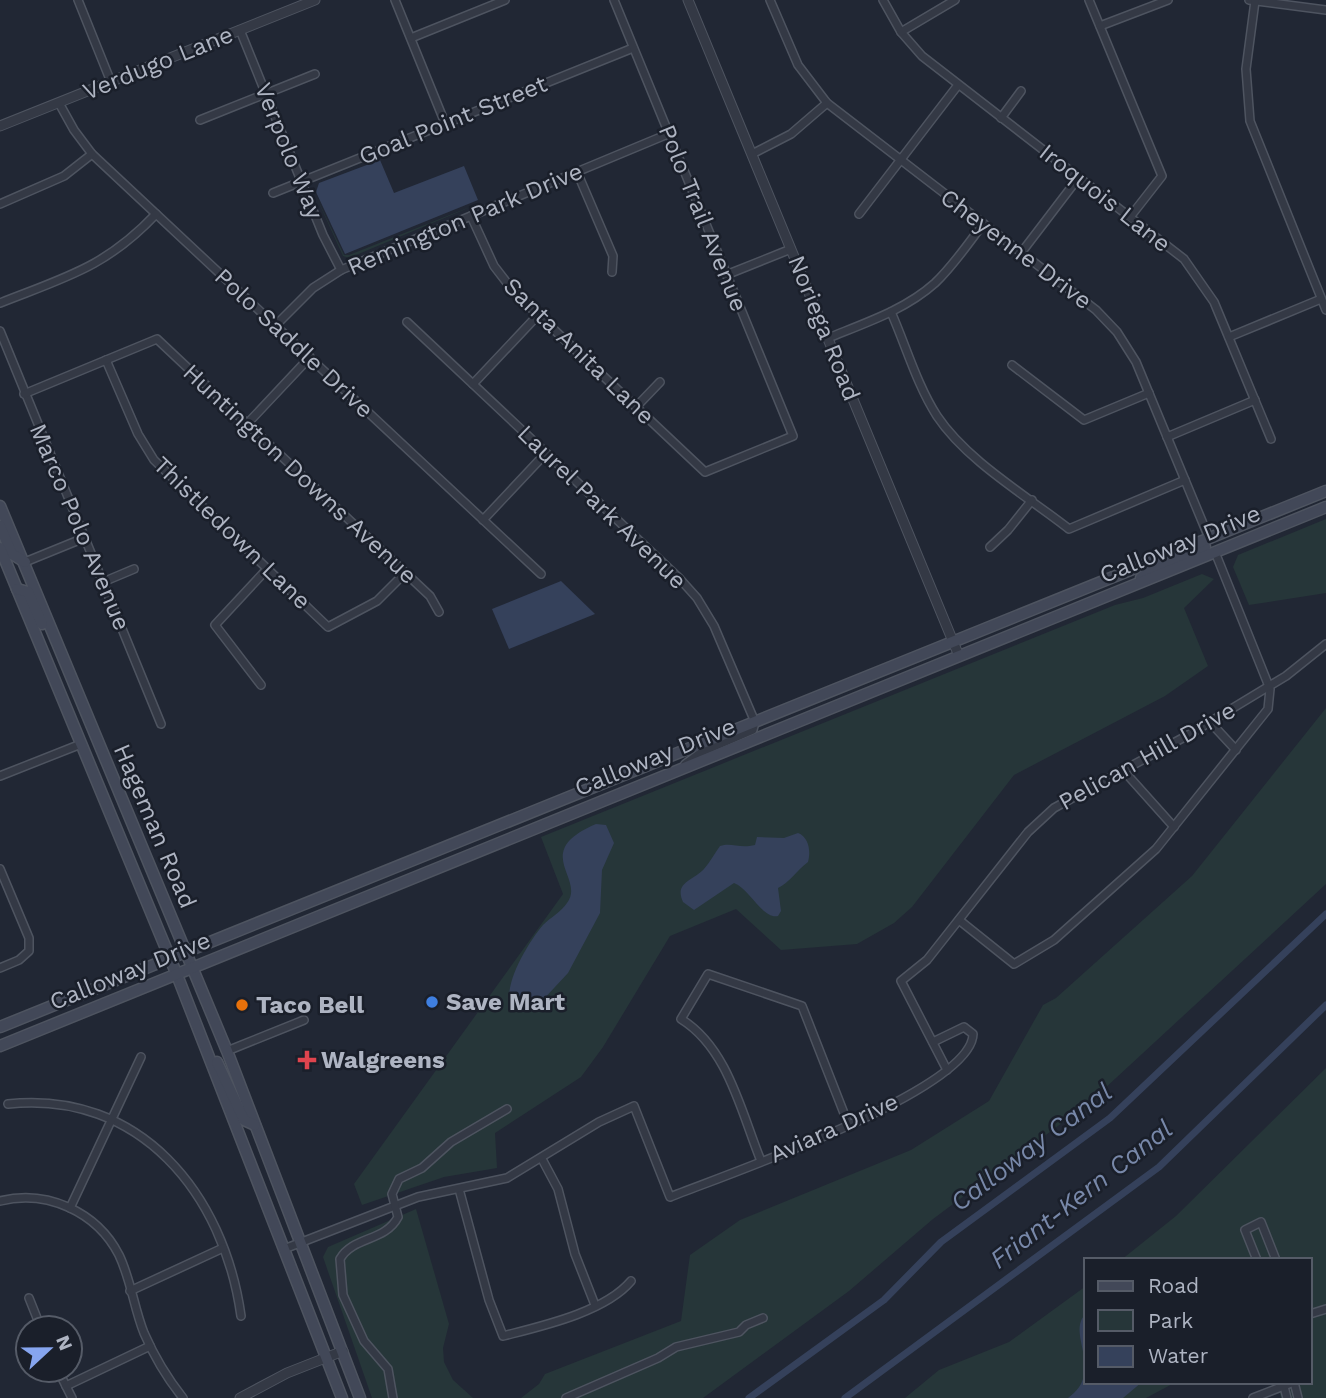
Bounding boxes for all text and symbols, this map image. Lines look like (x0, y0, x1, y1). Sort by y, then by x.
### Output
street label: Verdugo Lane (79, 20, 237, 106)
street label: Goal Point Street (355, 69, 551, 171)
street label: Verpolo Way (249, 79, 329, 224)
street label: Polo Trail Avenue (653, 121, 753, 315)
street label: Iroquois Lane (1034, 138, 1176, 258)
street label: Remington Park Drive (343, 157, 587, 281)
street label: Cheyenne Drive (935, 183, 1097, 315)
street label: Noriega Road (782, 251, 866, 405)
street label: Polo Saddle Drive (209, 262, 379, 424)
street label: Santa Anita Lane (498, 272, 660, 430)
street label: Huntington Downs Avenue (177, 358, 423, 590)
street label: Marco Polo Avenue (24, 419, 136, 635)
street label: Laurel Park Avenue (512, 419, 692, 595)
street label: Thistledown Lane (147, 451, 317, 615)
street label: Calloway Drive (1095, 499, 1265, 589)
street label: Pelican Hill Drive (1054, 696, 1240, 816)
street label: Calloway Drive (570, 712, 740, 802)
street label: Hageman Road (108, 740, 202, 912)
street label: Calloway Drive (45, 926, 215, 1016)
place label: Save Mart (446, 988, 565, 1016)
place label: Taco Bell (256, 991, 364, 1019)
marker: Save Mart (424, 994, 440, 1010)
marker: Taco Bell (234, 997, 250, 1013)
place label: Walgreens (321, 1046, 445, 1074)
marker: Walgreens (299, 1052, 315, 1068)
water label: Calloway Canal (944, 1077, 1118, 1217)
street label: Aviara Drive (765, 1087, 903, 1169)
water label: Friant-Kern Canal (984, 1113, 1178, 1275)
legend (1084, 1258, 1312, 1384)
text: Road (1148, 1273, 1199, 1298)
text: Park (1148, 1308, 1193, 1333)
north arrow (14, 1314, 84, 1384)
text: N (51, 1332, 78, 1354)
text: Water (1148, 1343, 1209, 1368)

